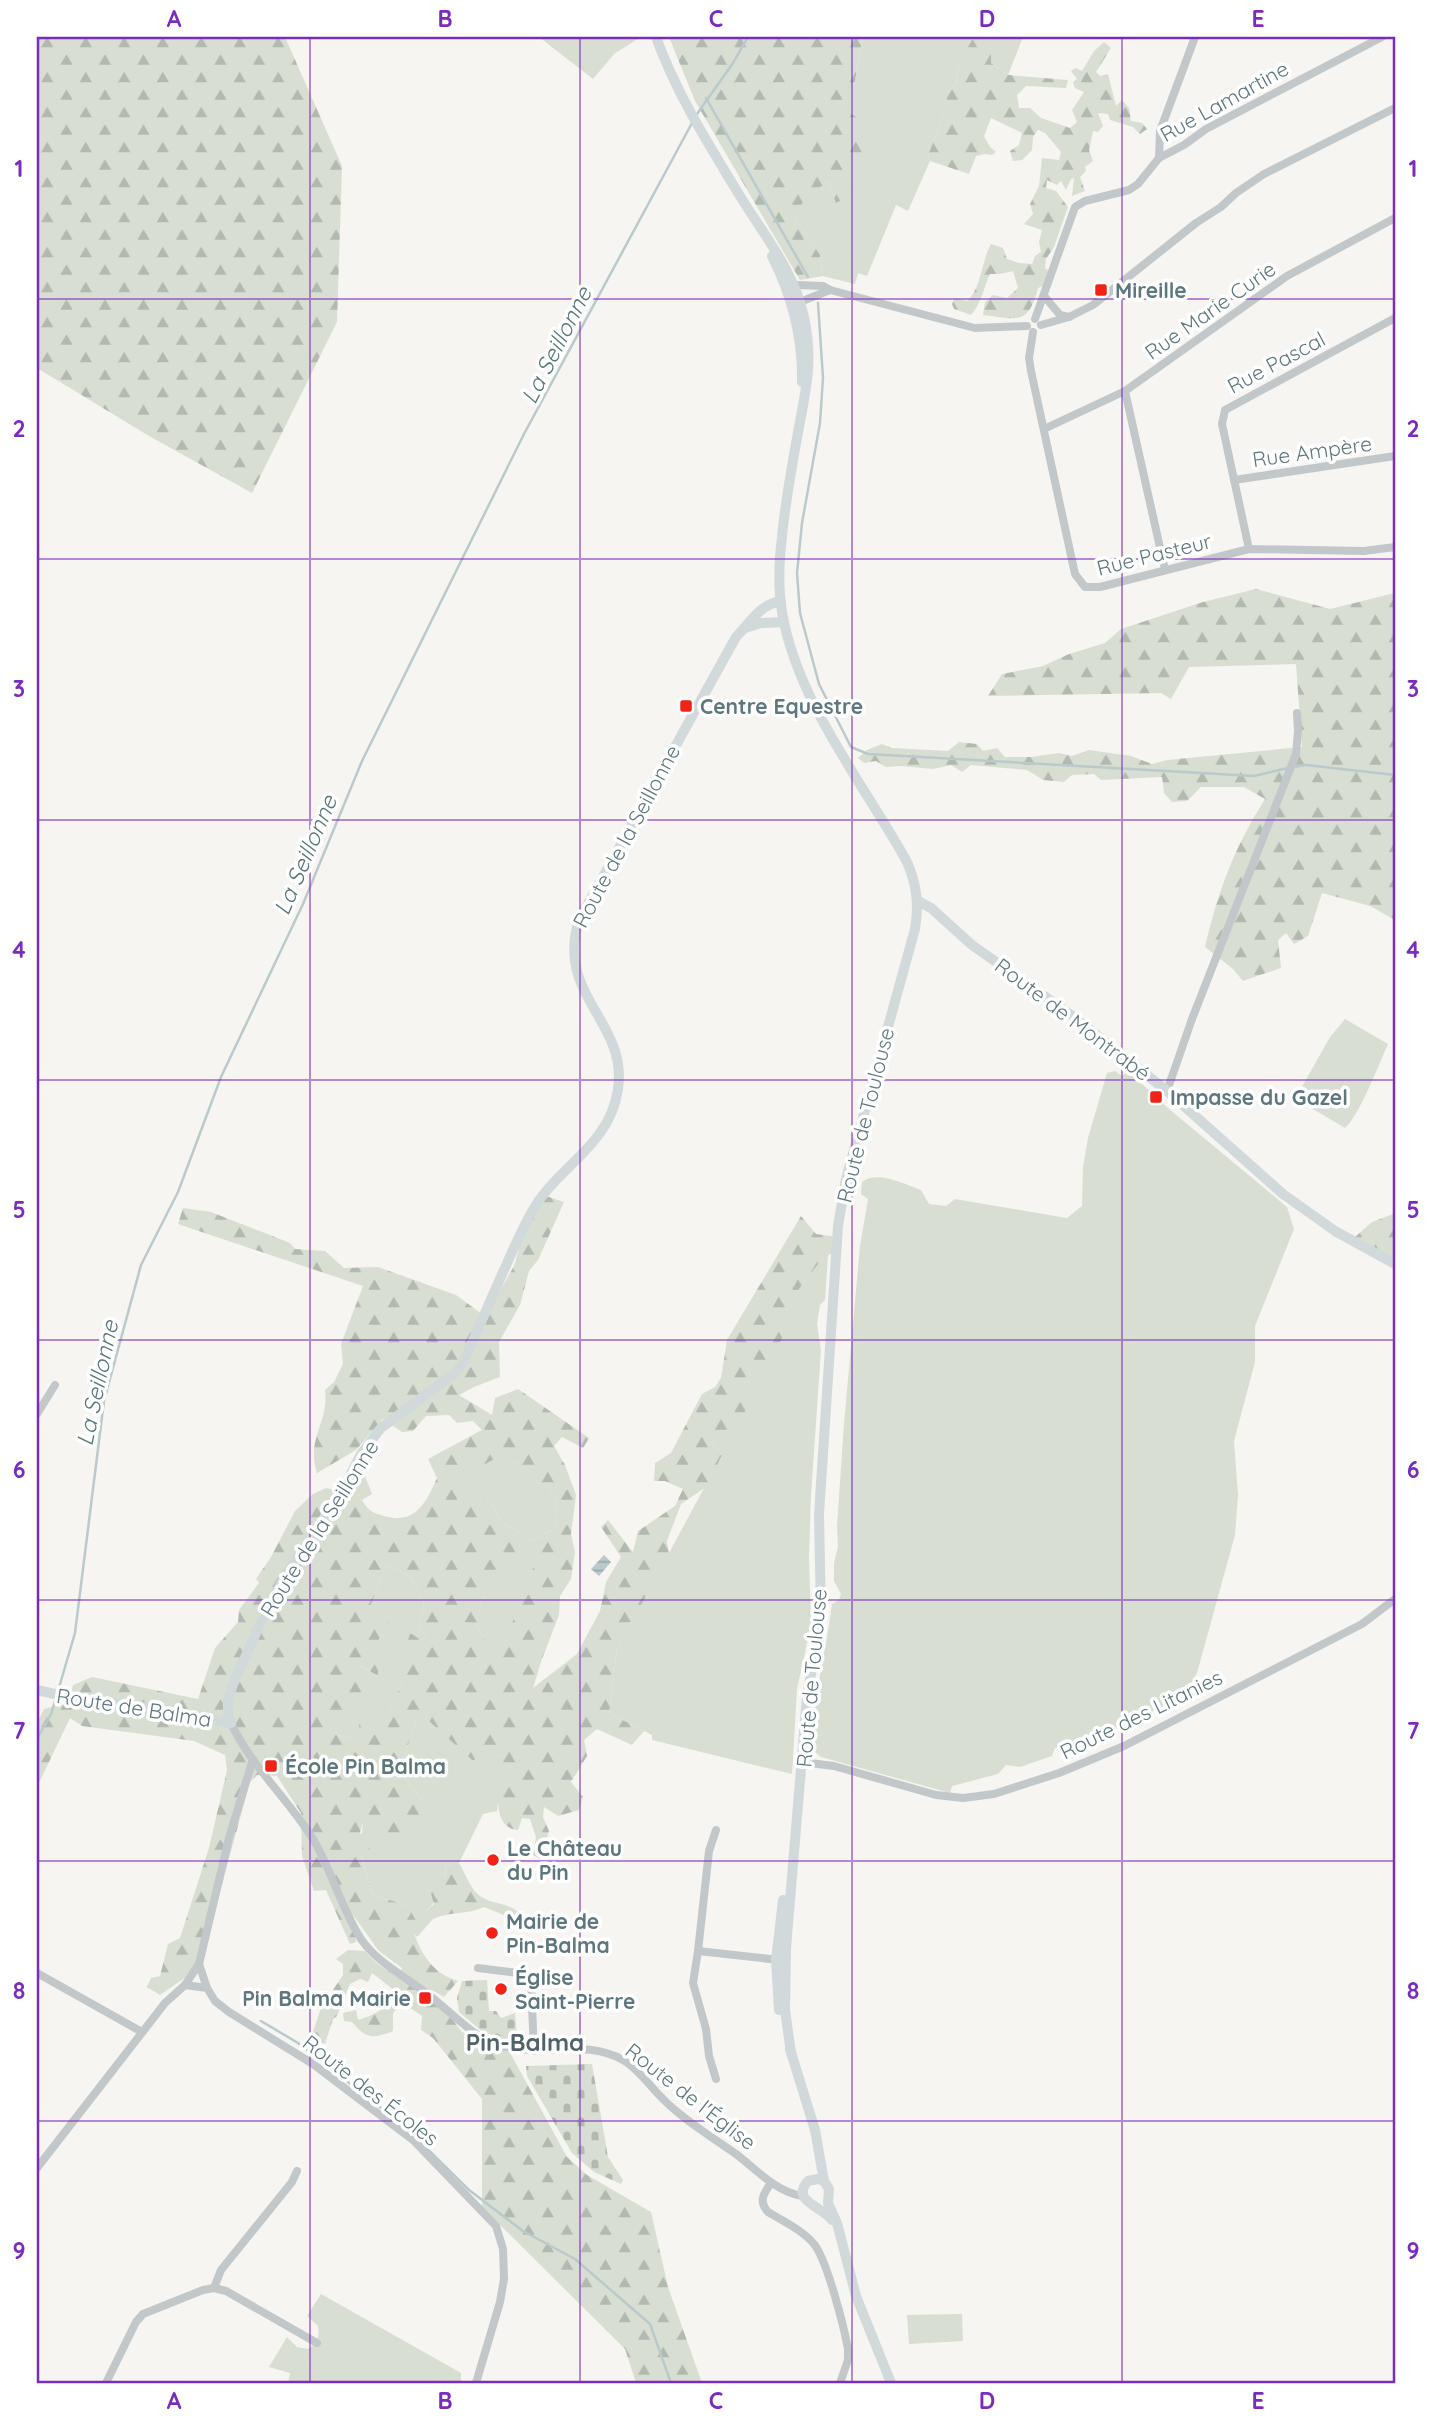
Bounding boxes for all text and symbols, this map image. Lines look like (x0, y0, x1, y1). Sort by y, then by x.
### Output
text: A (167, 4, 182, 33)
text: B (437, 4, 453, 33)
text: C (709, 4, 723, 33)
text: D (979, 4, 995, 33)
text: E (1251, 4, 1265, 33)
street label: Rue Lamartine (1155, 55, 1293, 147)
text: 1 (15, 154, 23, 183)
text: 1 (1409, 154, 1417, 183)
street label: Rue Marie Curie (1140, 255, 1280, 365)
place label: Mireille (1115, 277, 1187, 303)
water label: La Seillonne (514, 281, 598, 408)
marker: Mireille (1093, 282, 1109, 298)
street label: Rue Pascal (1223, 325, 1329, 399)
text: 2 (12, 414, 26, 443)
text: 2 (1406, 414, 1420, 443)
street label: Rue Ampère (1251, 430, 1373, 472)
street label: Rue Pasteur (1094, 527, 1214, 581)
text: 3 (13, 674, 25, 703)
text: 3 (1407, 674, 1419, 703)
place label: Centre Equestre (700, 693, 863, 719)
marker: Centre Equestre (678, 698, 694, 714)
street label: Route de la Seillonne (567, 740, 685, 932)
water label: La Seillonne (267, 790, 344, 919)
text: 4 (12, 935, 26, 964)
text: 4 (1406, 935, 1420, 964)
street label: Route de Montrabé (990, 952, 1156, 1086)
street label: Route de Toulouse (831, 1025, 899, 1205)
place label: Impasse du Gazel (1170, 1084, 1348, 1110)
marker: Impasse du Gazel (1148, 1089, 1164, 1105)
text: 5 (12, 1195, 26, 1224)
text: 5 (1406, 1195, 1420, 1224)
water label: La Seillonne (70, 1317, 125, 1448)
street label: Route de la Seillonne (254, 1435, 384, 1621)
text: 6 (13, 1455, 25, 1484)
text: 6 (1407, 1455, 1419, 1484)
street label: Route de Toulouse (790, 1588, 832, 1768)
street label: Route des Litanies (1056, 1663, 1226, 1765)
street label: Route de Balma (55, 1682, 213, 1732)
text: 7 (13, 1716, 26, 1745)
text: 7 (1407, 1716, 1420, 1745)
place label: École Pin Balma (285, 1753, 446, 1779)
marker: École Pin Balma (263, 1758, 279, 1774)
place label: Le Château du Pin (507, 1835, 622, 1885)
marker: Le Château du Pin (485, 1852, 501, 1868)
place label: Mairie de Pin-Balma (506, 1908, 610, 1958)
marker: Mairie de Pin-Balma (484, 1925, 500, 1941)
place label: Église Saint-Pierre (515, 1964, 635, 2014)
text: 8 (13, 1976, 25, 2005)
text: 8 (1407, 1976, 1419, 2005)
marker: Église Saint-Pierre (493, 1981, 509, 1997)
place label: Pin Balma Mairie (242, 1985, 411, 2011)
marker: Pin Balma Mairie (417, 1990, 433, 2006)
district label: Pin-Balma (466, 2027, 584, 2057)
street label: Route des Écoles (298, 2029, 444, 2151)
street label: Route de l'Église (621, 2037, 761, 2155)
text: 9 (12, 2236, 26, 2265)
text: 9 (1406, 2236, 1420, 2265)
text: A (167, 2386, 182, 2415)
text: B (437, 2386, 453, 2415)
text: C (709, 2386, 723, 2415)
text: D (979, 2386, 995, 2415)
text: E (1251, 2386, 1265, 2415)

